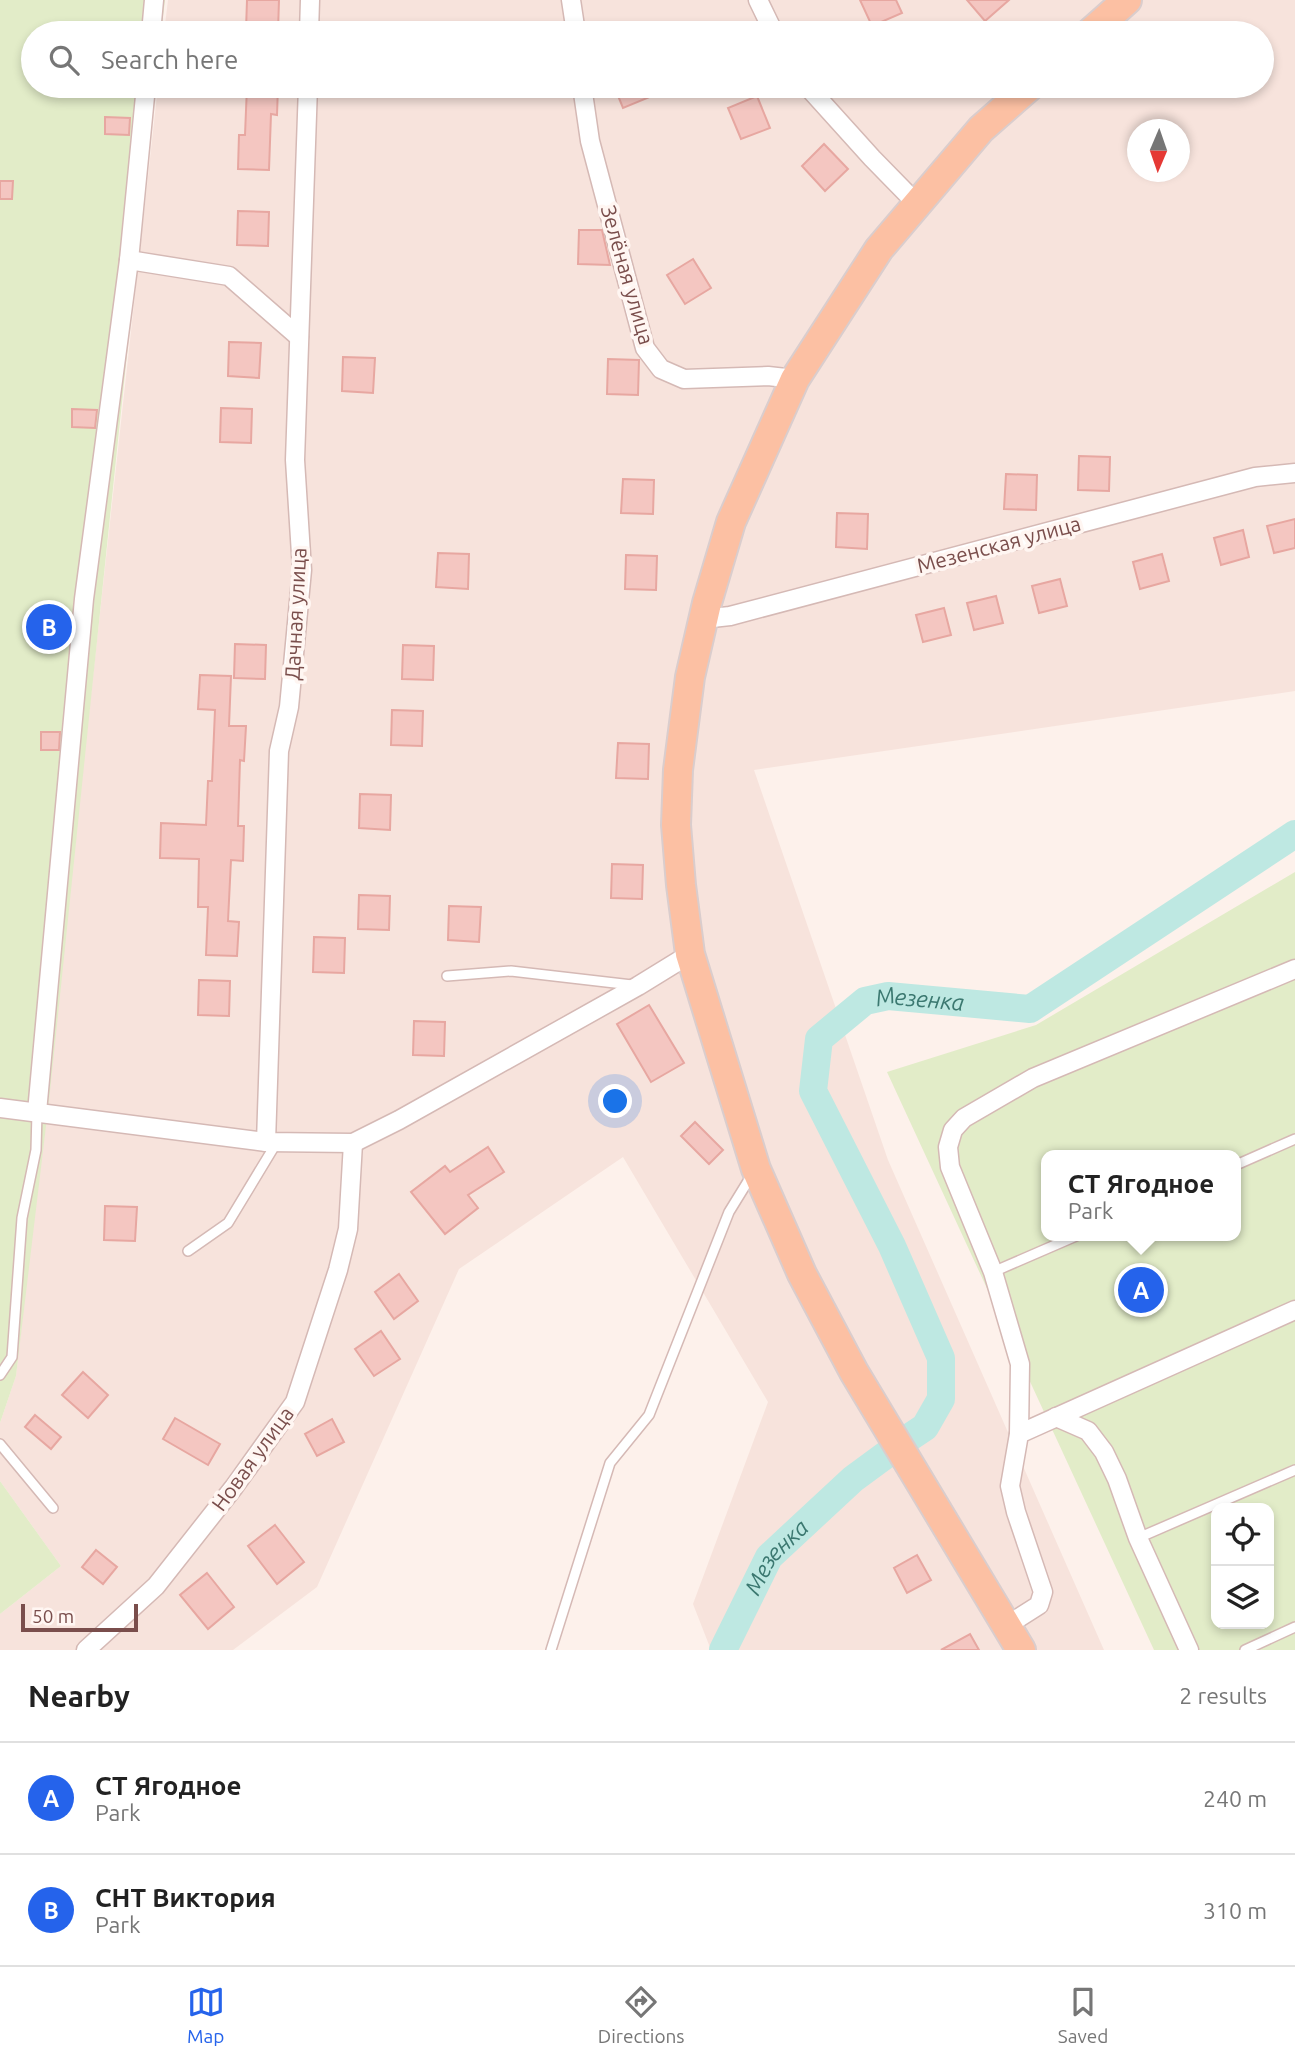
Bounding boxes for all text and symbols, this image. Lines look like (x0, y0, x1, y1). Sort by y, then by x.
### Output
search box (21, 21, 1274, 98)
icon: search (45, 41, 83, 79)
text: Search here (101, 45, 238, 74)
north arrow (1127, 119, 1190, 182)
street label: Зелёная улица (597, 202, 659, 347)
street label: Мезенская улица (914, 511, 1083, 577)
street label: Дачная улица (280, 547, 310, 681)
pin: B (26, 601, 72, 653)
water label: Мезенка (873, 982, 965, 1015)
your location (598, 1084, 632, 1118)
popup (1041, 1150, 1241, 1241)
text: СТ Ягодное (1068, 1169, 1214, 1198)
text: Park (1068, 1198, 1113, 1223)
pin: A (1118, 1264, 1164, 1316)
street label: Новая улица (206, 1402, 298, 1515)
map controls (1211, 1503, 1274, 1629)
button: locate (1211, 1503, 1274, 1566)
water label: Мезенка (739, 1514, 813, 1598)
button: layers (1211, 1566, 1274, 1629)
scale bar (21, 1601, 138, 1633)
text: 50 m (32, 1605, 74, 1627)
text: Nearby (28, 1679, 130, 1713)
text: 2 results (1179, 1683, 1267, 1708)
text: СТ Ягодное (95, 1771, 241, 1800)
text: A (43, 1786, 59, 1811)
text: 240 m (1203, 1786, 1267, 1811)
text: Park (95, 1800, 141, 1825)
text: СНТ Виктория (95, 1883, 276, 1912)
text: B (43, 1898, 59, 1923)
text: 310 m (1203, 1898, 1267, 1923)
text: Park (95, 1912, 141, 1937)
tab: Map (187, 1983, 225, 2047)
tab: Directions (598, 1983, 685, 2047)
tab: Saved (1058, 1983, 1108, 2047)

